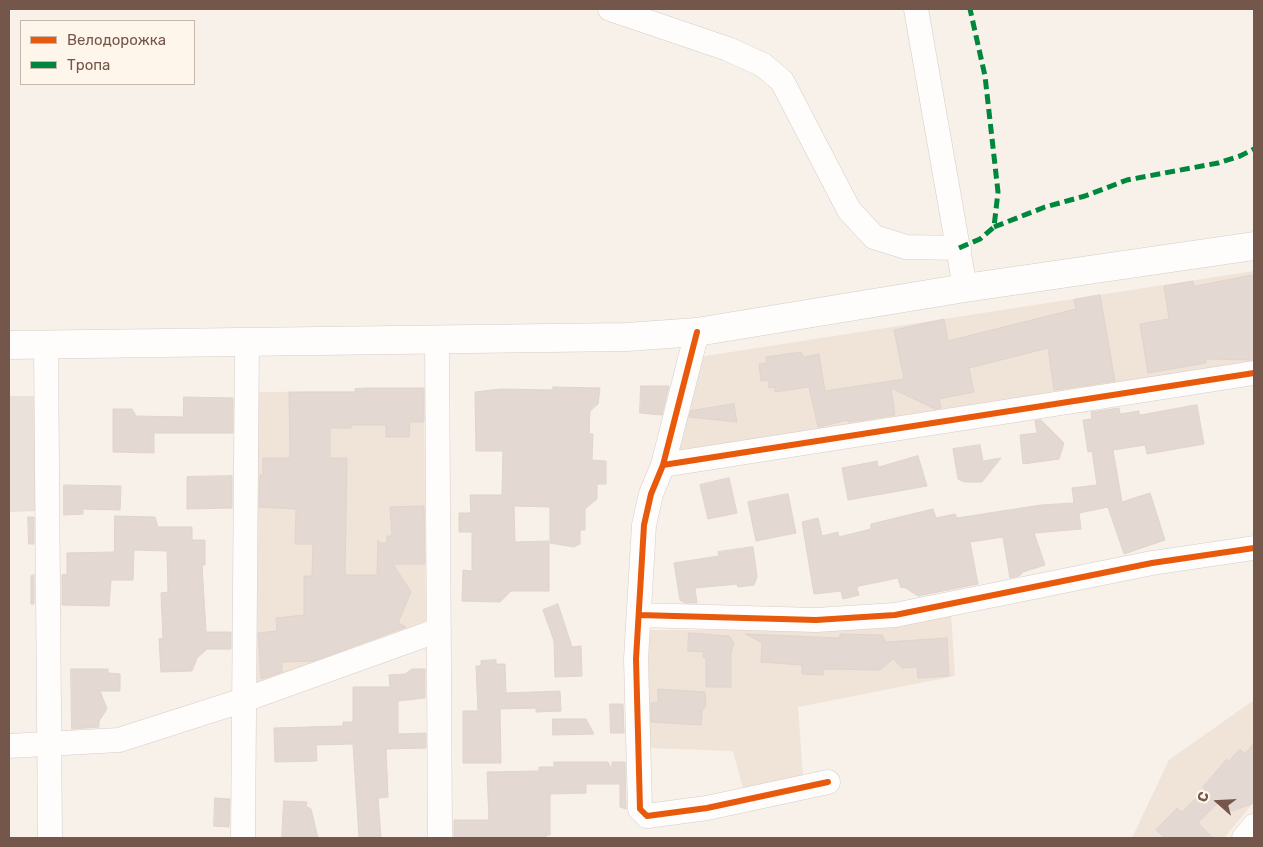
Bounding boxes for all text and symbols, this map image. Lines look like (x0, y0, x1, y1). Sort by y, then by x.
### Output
legend (20, 20, 195, 85)
text: Велодорожка (67, 31, 166, 49)
text: Тропа (67, 56, 110, 74)
north arrow (1193, 777, 1243, 827)
text: С (1194, 790, 1213, 804)

